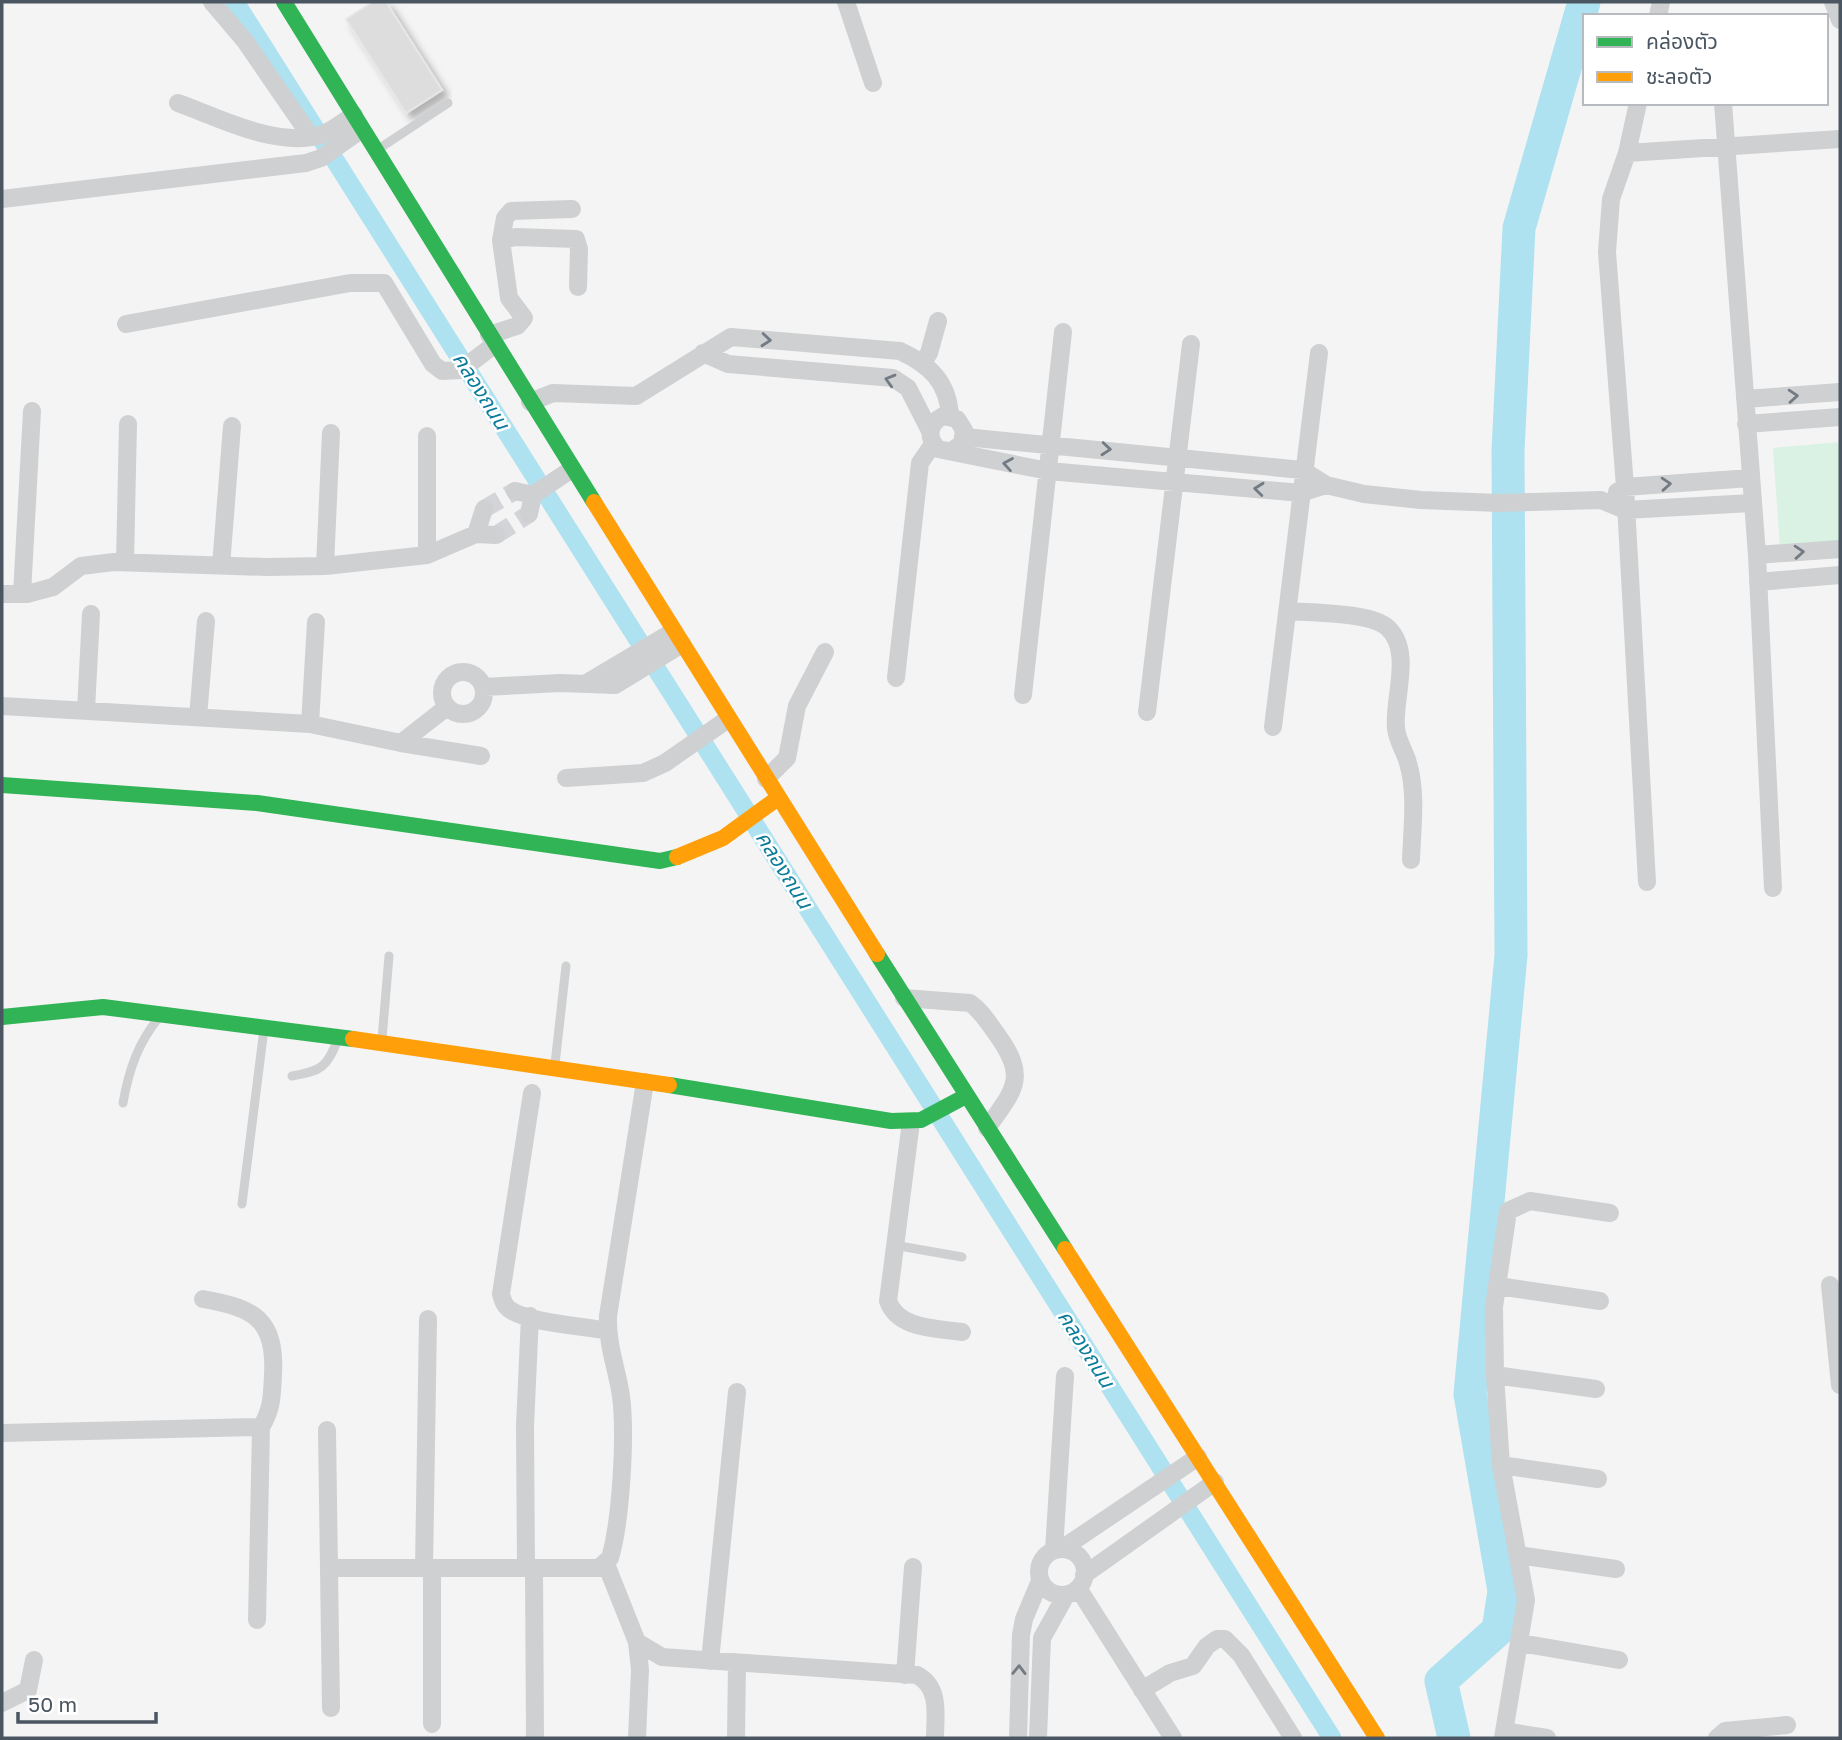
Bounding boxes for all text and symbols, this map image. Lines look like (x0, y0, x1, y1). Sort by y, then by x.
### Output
legend (1583, 14, 1828, 105)
text: คล่องตัว (1646, 28, 1718, 54)
text: ชะลอตัว (1646, 63, 1712, 89)
one-way arrow (761, 332, 772, 347)
water label: คลองถนน (448, 347, 516, 435)
one-way arrow (885, 374, 897, 388)
one-way arrow (1787, 388, 1798, 403)
one-way arrow (1101, 441, 1112, 456)
one-way arrow (1002, 457, 1014, 472)
one-way arrow (1661, 477, 1672, 492)
one-way arrow (1253, 481, 1265, 496)
one-way arrow (1794, 545, 1805, 560)
water label: คลองถนน (751, 826, 819, 914)
water label: คลองถนน (1053, 1305, 1121, 1393)
one-way arrow (1011, 1664, 1027, 1675)
scale bar (18, 1680, 156, 1724)
text: 50 m (28, 1691, 77, 1717)

